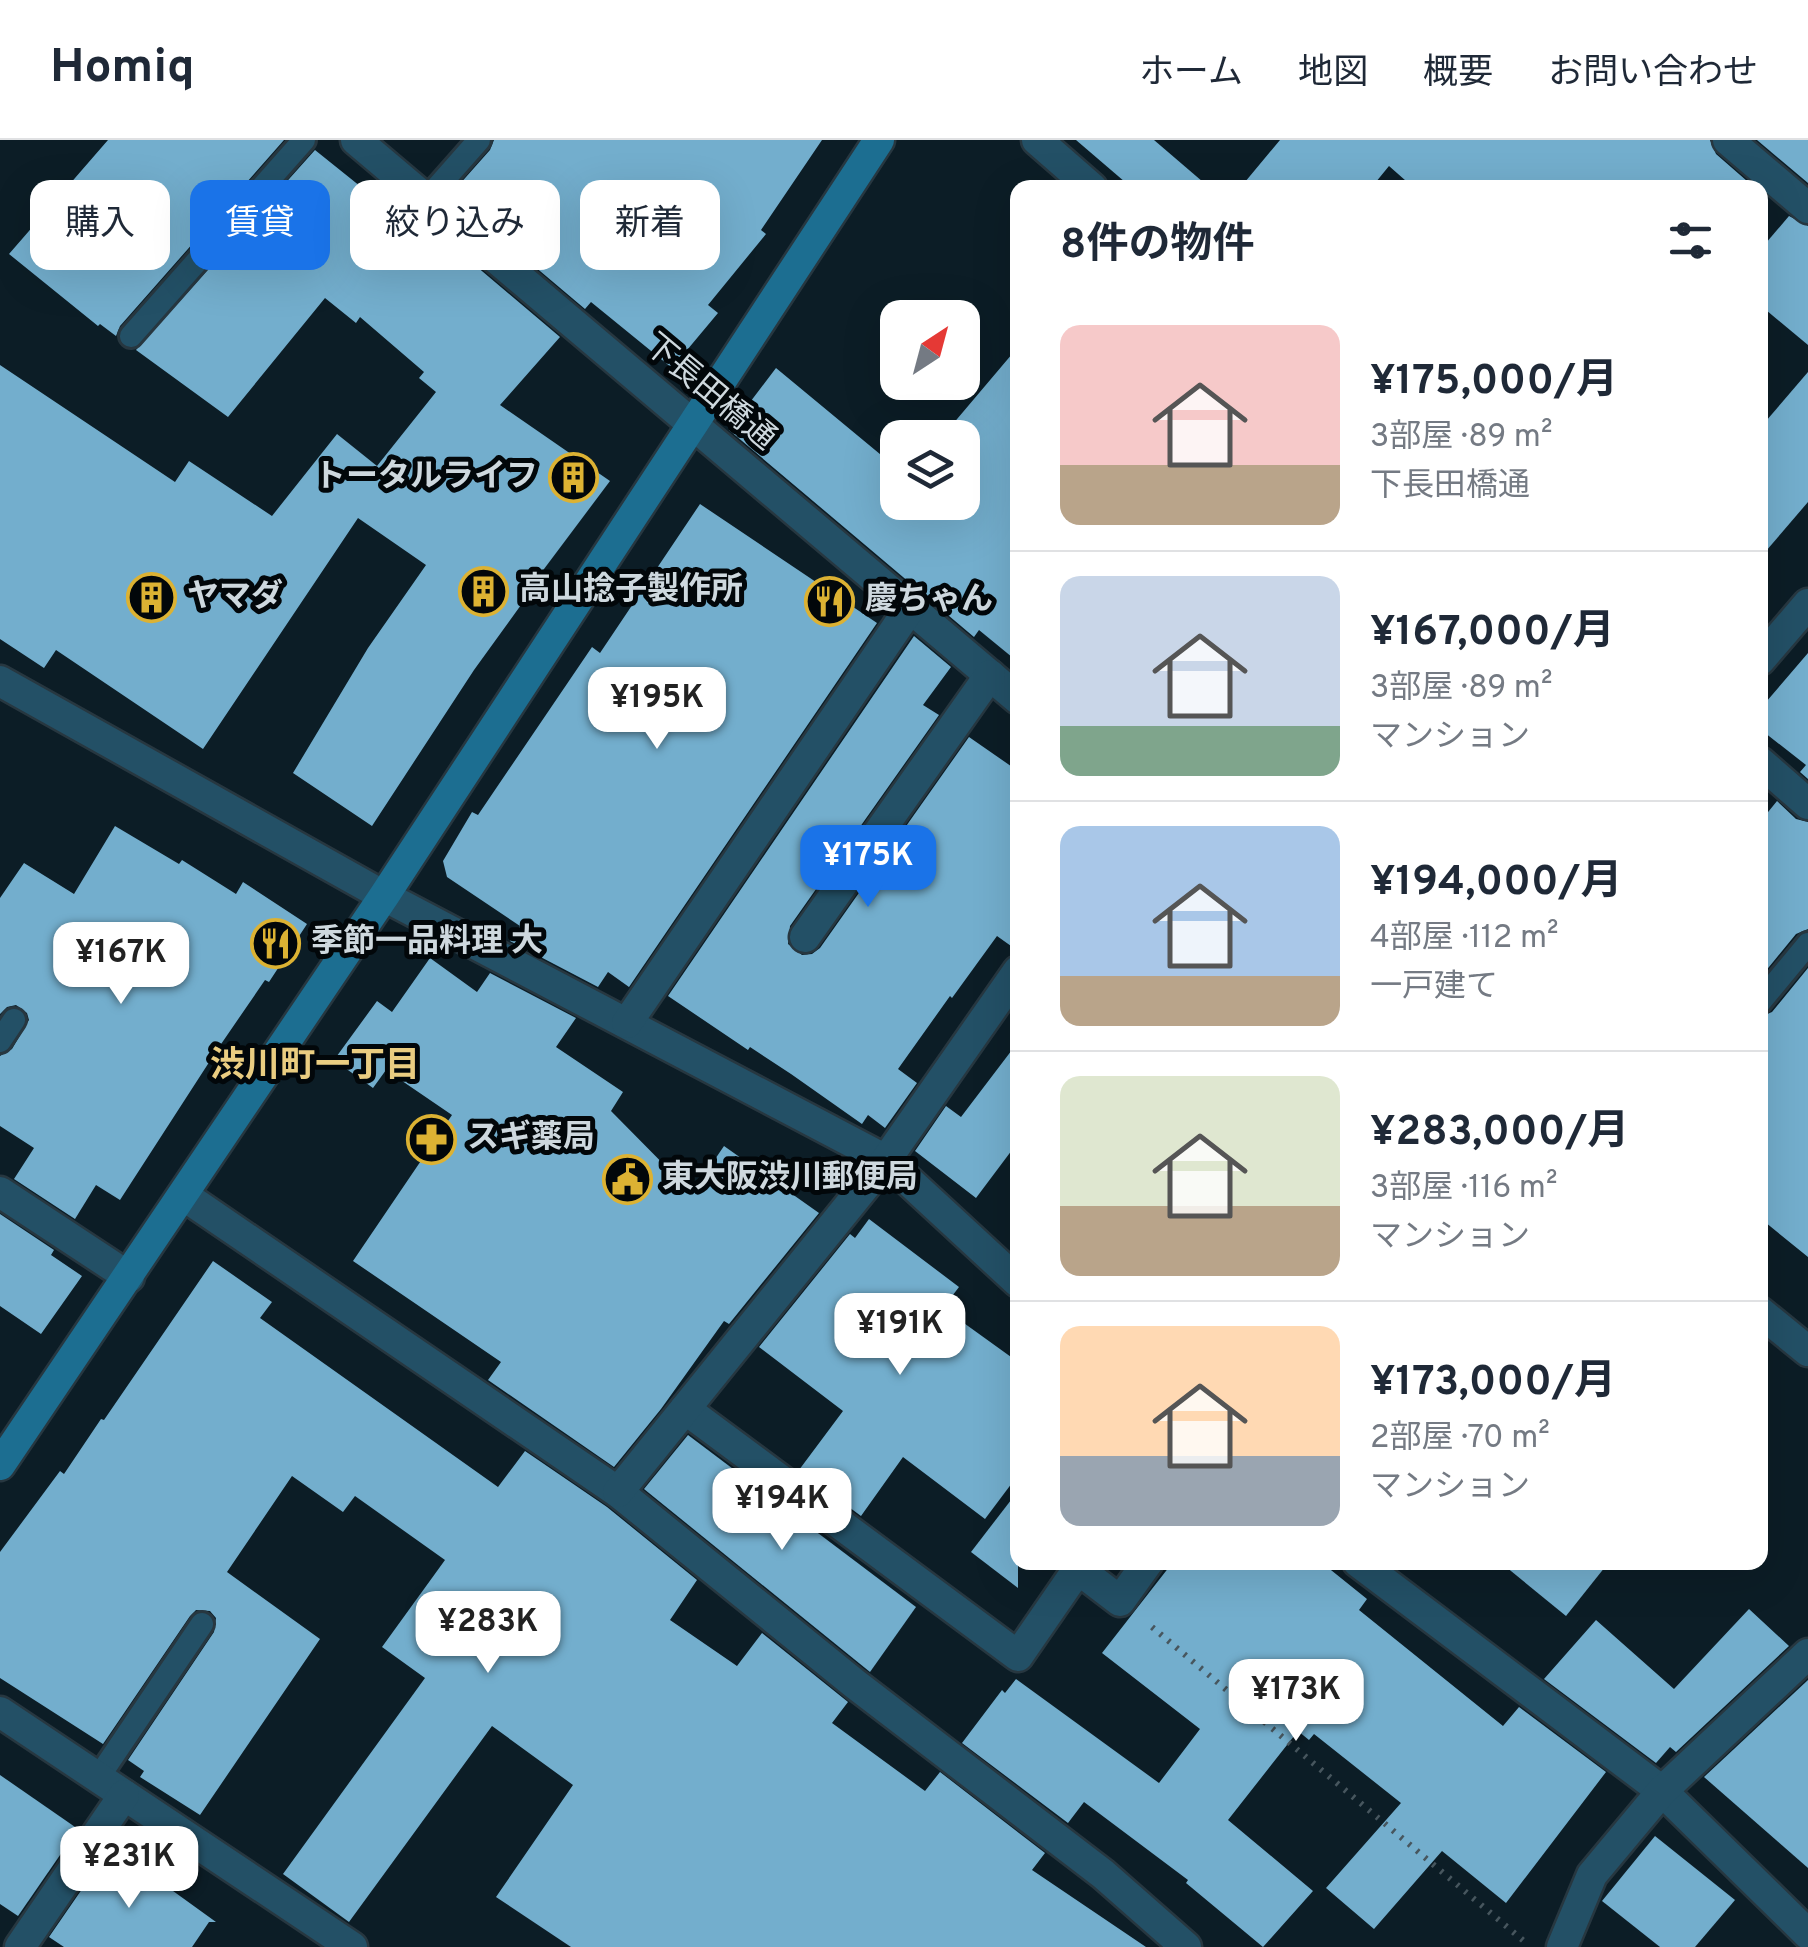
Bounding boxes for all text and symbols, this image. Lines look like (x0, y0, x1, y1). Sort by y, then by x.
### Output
text: Homiq (50, 39, 195, 99)
text: ホーム (1139, 52, 1243, 96)
text: 地図 (1298, 52, 1368, 96)
text: 概要 (1423, 52, 1493, 96)
text: お問い合わせ (1548, 52, 1758, 96)
chip: 購入 (30, 180, 170, 270)
chip: 賃貸 (190, 180, 330, 270)
chip: 絞り込み (350, 180, 560, 270)
chip: 新着 (580, 180, 720, 270)
icon: filters (1663, 213, 1718, 268)
text: 8件の物件 (1060, 220, 1254, 273)
north arrow (880, 300, 980, 400)
map controls (880, 300, 980, 520)
street label: 下長田橋通 (635, 326, 783, 460)
text: ¥175,000/月 (1370, 356, 1618, 409)
icon: home (1140, 365, 1260, 485)
text: 3部屋 · 89 m² (1370, 418, 1553, 458)
button: layers (880, 420, 980, 520)
building icon: トータルライフ (547, 452, 599, 504)
place label: トータルライフ (314, 458, 538, 498)
text: 下長田橋通 (1370, 467, 1530, 507)
building icon: 高山捻子製作所 (458, 565, 510, 617)
place label: 高山捻子製作所 (519, 571, 743, 611)
building icon: ヤマダ (126, 572, 178, 624)
restaurant icon: 慶ちゃん (804, 575, 856, 627)
place label: ヤマダ (187, 578, 283, 618)
place label: 慶ちゃん (865, 581, 993, 621)
text: ¥167,000/月 (1370, 607, 1615, 660)
icon: home (1140, 616, 1260, 736)
pin: ¥195K (587, 667, 727, 752)
text: 3部屋 · 89 m² (1370, 669, 1553, 709)
text: ¥195K (610, 679, 704, 719)
text: マンション (1370, 718, 1530, 758)
pin: ¥175K (798, 825, 938, 910)
text: ¥175K (822, 837, 914, 877)
text: ¥194,000/月 (1370, 857, 1623, 910)
icon: home (1140, 866, 1260, 986)
restaurant icon: 季節一品料理 大 (250, 917, 302, 969)
text: 4部屋 · 112 m² (1370, 919, 1559, 959)
pin: ¥167K (51, 922, 191, 1007)
place label: 季節一品料理 大 (311, 923, 543, 963)
text: ¥167K (75, 934, 167, 974)
text: 一戸建て (1370, 968, 1498, 1008)
district label: 渋川町一丁目 (210, 1045, 420, 1089)
text: ¥283,000/月 (1370, 1107, 1629, 1160)
pharmacy icon: スギ薬局 (406, 1113, 458, 1165)
icon: home (1140, 1116, 1260, 1236)
place label: スギ薬局 (467, 1119, 595, 1159)
public building icon: 東大阪渋川郵便局 (601, 1153, 653, 1205)
place label: 東大阪渋川郵便局 (662, 1159, 918, 1199)
text: 3部屋 · 116 m² (1370, 1169, 1558, 1209)
text: マンション (1370, 1218, 1530, 1258)
pin: ¥191K (830, 1293, 970, 1378)
text: ¥191K (856, 1305, 944, 1345)
text: ¥173,000/月 (1370, 1357, 1616, 1410)
icon: home (1140, 1366, 1260, 1486)
text: 2部屋 · 70 m² (1370, 1419, 1550, 1459)
pin: ¥194K (712, 1468, 852, 1553)
text: マンション (1370, 1468, 1530, 1508)
text: ¥194K (734, 1480, 830, 1520)
pin: ¥283K (418, 1591, 558, 1676)
text: ¥283K (438, 1603, 538, 1643)
pin: ¥173K (1226, 1659, 1366, 1744)
text: ¥173K (1251, 1671, 1341, 1711)
pin: ¥231K (59, 1826, 199, 1911)
text: ¥231K (82, 1838, 176, 1878)

